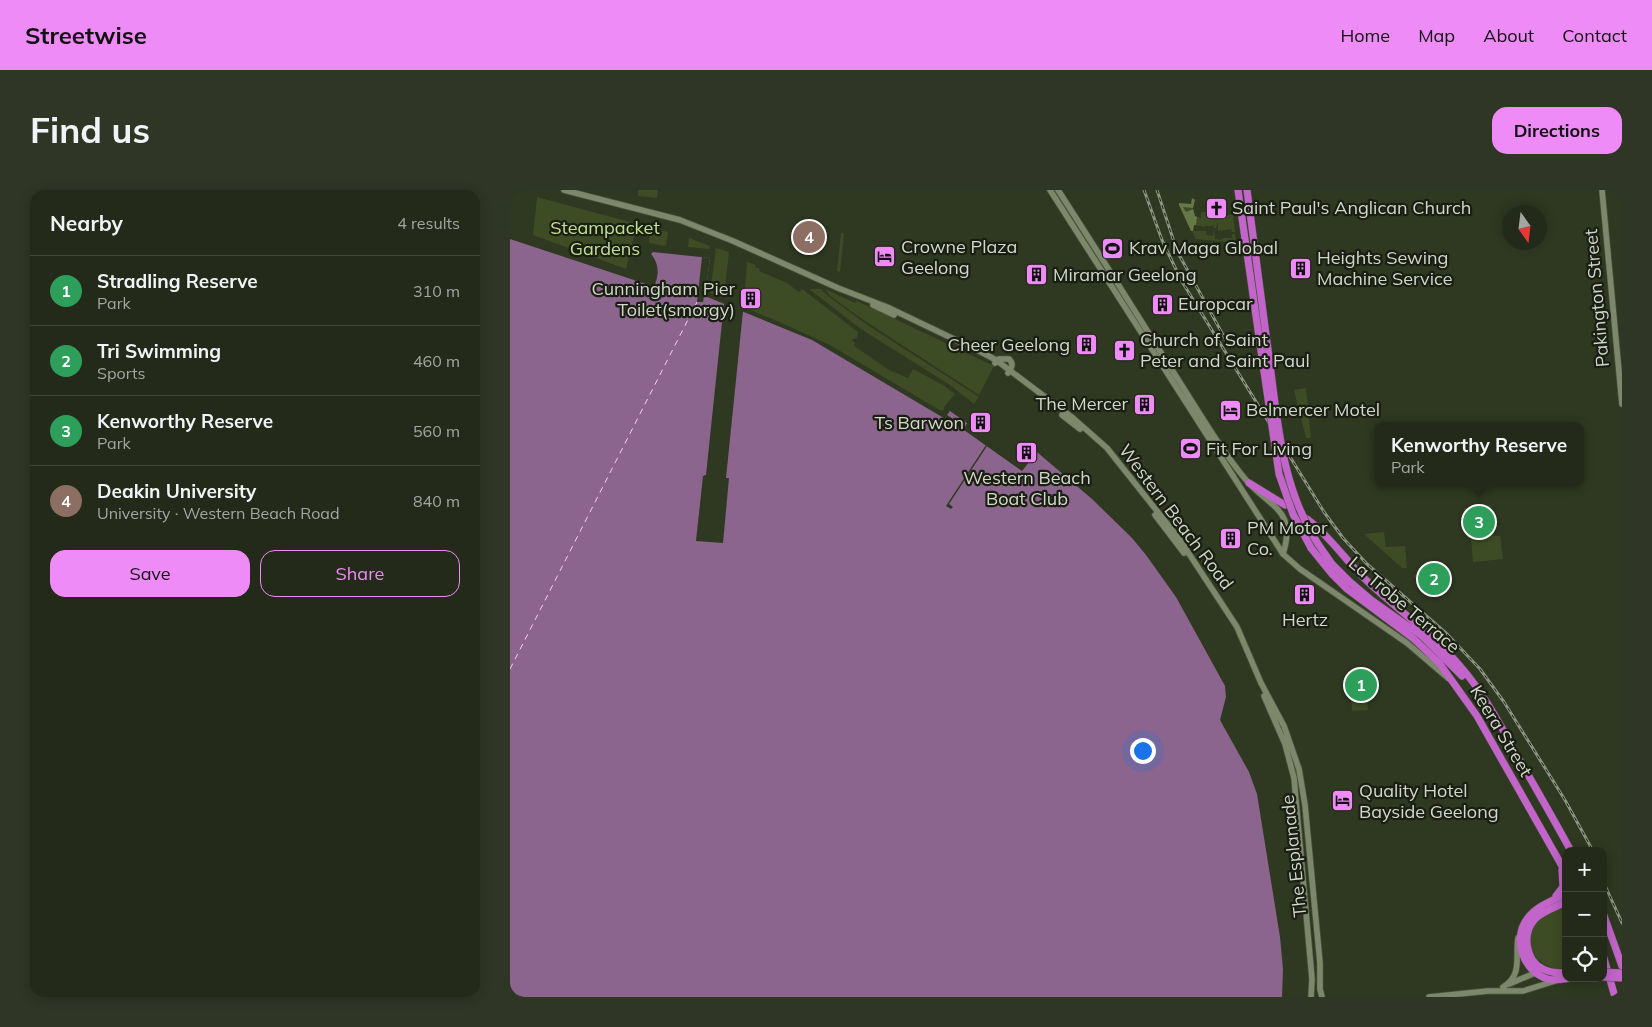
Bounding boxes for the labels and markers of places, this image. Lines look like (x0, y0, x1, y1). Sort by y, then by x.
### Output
church icon: Saint Paul's Anglican Church (1204, 196, 1228, 220)
place label: Saint Paul's Anglican Church (1232, 196, 1471, 219)
pin: 4 (793, 218, 825, 256)
place label: Crowne Plaza Geelong (901, 235, 1017, 279)
sports icon: Krav Maga Global (1101, 236, 1125, 260)
place label: Krav Maga Global (1129, 236, 1278, 259)
hotel icon: Crowne Plaza Geelong (873, 245, 897, 269)
place label: Heights Sewing Machine Service (1317, 246, 1452, 290)
building icon: Heights Sewing Machine Service (1289, 256, 1313, 280)
building icon: Miramar Geelong (1025, 263, 1049, 287)
place label: Miramar Geelong (1053, 263, 1197, 286)
place label: Cunningham Pier Toilet(smorgy) (592, 277, 735, 321)
building icon: Cunningham Pier Toilet(smorgy) (739, 287, 763, 311)
building icon: Europcar (1150, 292, 1174, 316)
place label: Europcar (1178, 292, 1253, 315)
place label: Church of Saint Peter and Saint Paul (1140, 328, 1310, 372)
place label: Cheer Geelong (948, 333, 1070, 356)
building icon: Cheer Geelong (1074, 333, 1098, 357)
church icon: Church of Saint Peter and Saint Paul (1112, 338, 1136, 362)
place label: The Mercer (1035, 392, 1128, 415)
building icon: The Mercer (1132, 392, 1156, 416)
hotel icon: Belmercer Motel (1218, 398, 1242, 422)
place label: Belmercer Motel (1246, 398, 1380, 421)
place label: Ts Barwon (874, 411, 964, 434)
building icon: Ts Barwon (968, 411, 992, 435)
sports icon: Fit For Living (1178, 437, 1202, 461)
place label: Fit For Living (1206, 437, 1312, 460)
building icon: Western Beach Boat Club (1015, 441, 1039, 465)
place label: Western Beach Boat Club (963, 466, 1091, 510)
pin: 3 (1463, 503, 1495, 541)
place label: PM Motor Co. (1247, 516, 1328, 560)
building icon: PM Motor Co. (1219, 526, 1243, 550)
pin: 2 (1418, 560, 1450, 598)
building icon: Hertz (1293, 583, 1317, 607)
place label: Hertz (1282, 608, 1328, 631)
pin: 1 (1345, 666, 1377, 704)
place label: Quality Hotel Bayside Geelong (1359, 779, 1499, 823)
hotel icon: Quality Hotel Bayside Geelong (1331, 789, 1355, 813)

